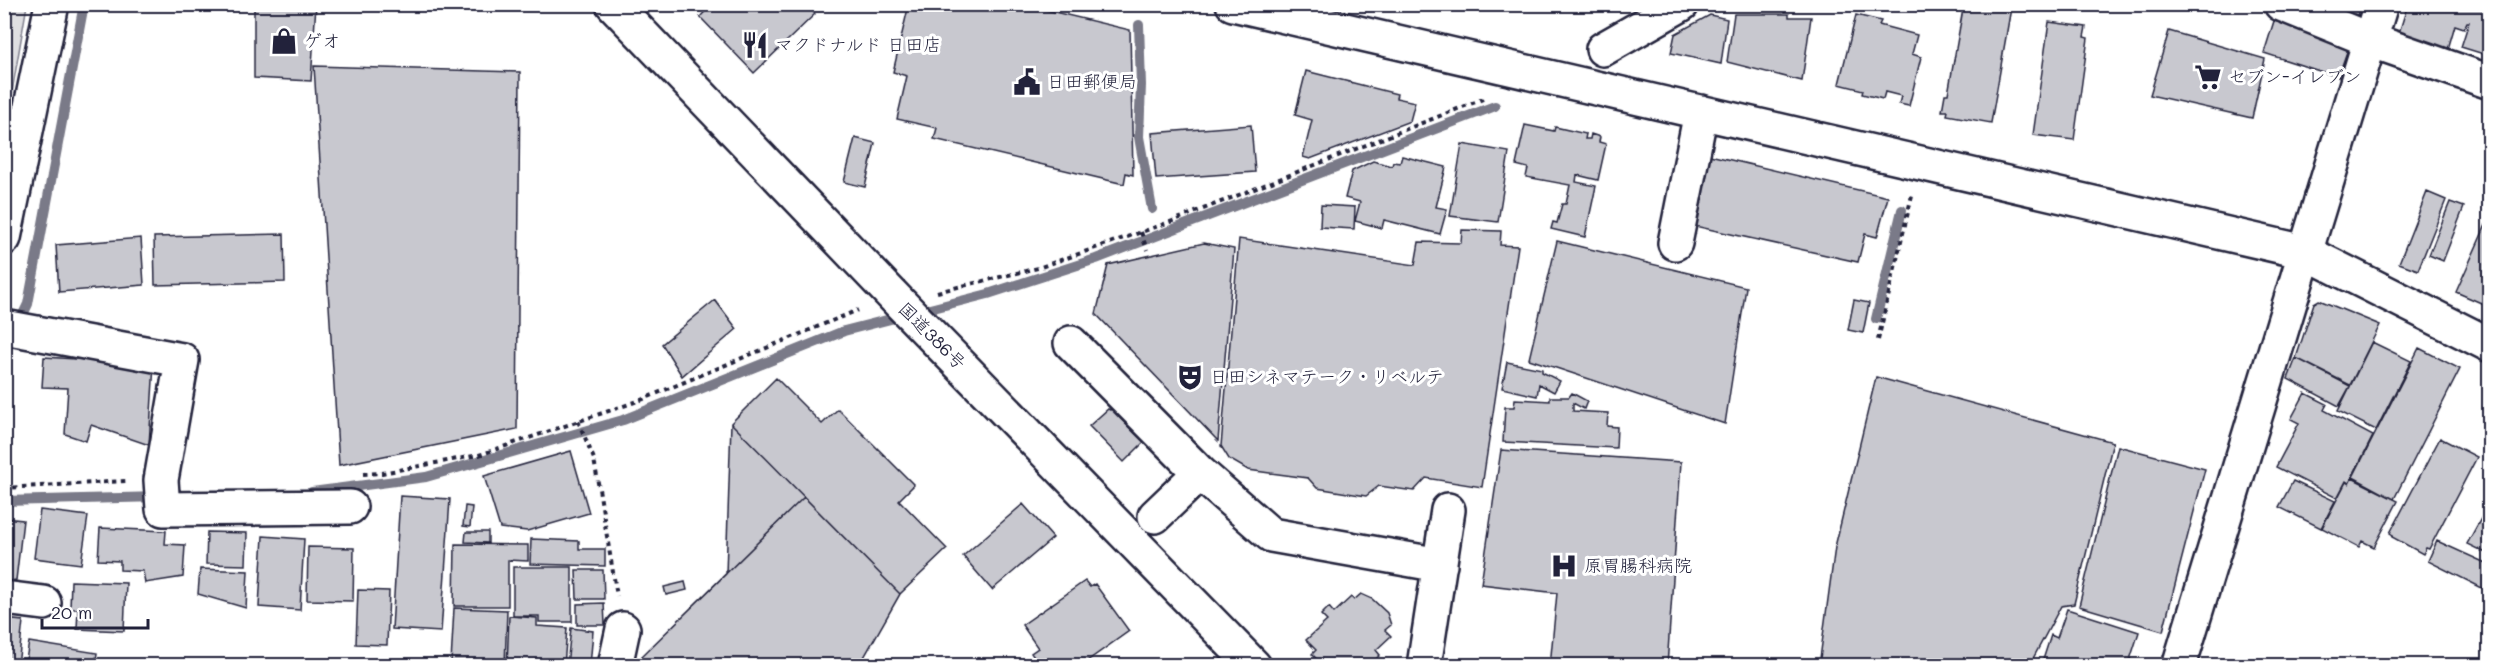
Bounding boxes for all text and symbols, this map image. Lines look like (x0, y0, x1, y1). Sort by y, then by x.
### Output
shop icon: ゲオ (269, 26, 299, 56)
place label: ゲオ (304, 28, 340, 52)
restaurant icon: マクドナルド 日田店 (740, 30, 770, 60)
place label: マクドナルド 日田店 (775, 32, 941, 56)
supermarket icon: セブン-イレブン (2193, 62, 2223, 92)
place label: セブン-イレブン (2228, 64, 2362, 88)
public building icon: 日田郵便局 (1012, 67, 1042, 97)
place label: 日田郵便局 (1047, 69, 1137, 93)
street label: 国道386号 (894, 296, 972, 374)
theatre icon: 日田シネマテーク・リベルテ (1175, 362, 1205, 392)
place label: 日田シネマテーク・リベルテ (1210, 364, 1444, 388)
hospital icon: 原胃腸科病院 (1549, 551, 1579, 581)
place label: 原胃腸科病院 (1584, 553, 1692, 577)
scale bar (42, 592, 148, 630)
text: 20 m (51, 600, 92, 624)

